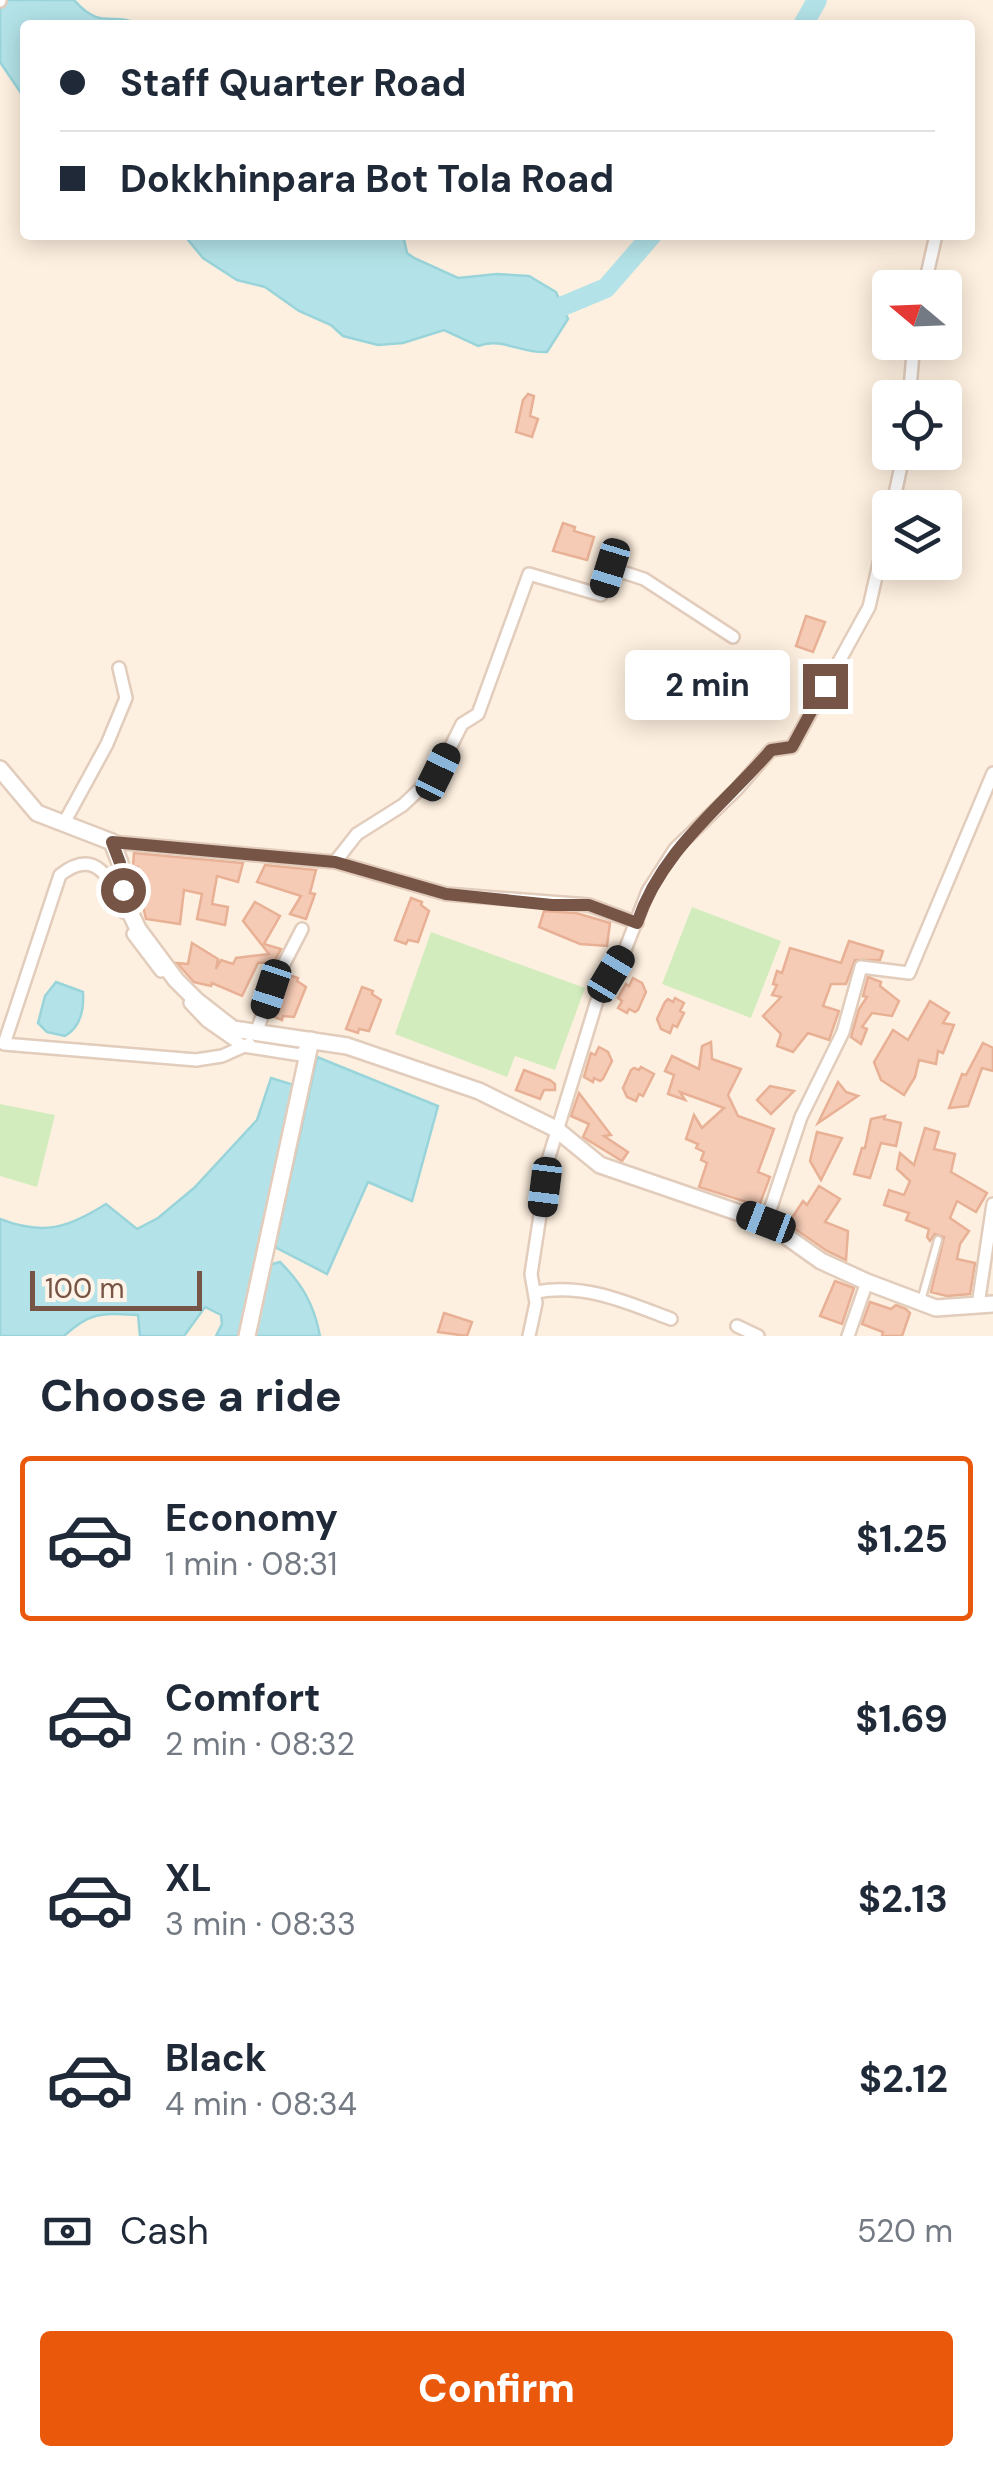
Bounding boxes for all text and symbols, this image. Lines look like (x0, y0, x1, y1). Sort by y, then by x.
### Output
text: Staff Quarter Road (120, 58, 466, 108)
text: Dokkhinpara Bot Tola Road (120, 154, 614, 204)
north arrow (872, 270, 962, 360)
map controls (872, 270, 962, 580)
button: locate (872, 380, 962, 470)
button: layers (872, 490, 962, 580)
car (587, 535, 633, 601)
callout: 2 min (625, 651, 790, 721)
text: 2 min (665, 664, 750, 706)
route end (803, 664, 848, 709)
car (411, 738, 465, 806)
route start (101, 868, 146, 913)
car (583, 941, 639, 1007)
car (247, 956, 295, 1022)
car (526, 1155, 564, 1219)
car (733, 1197, 799, 1247)
scale bar (30, 1266, 202, 1310)
text: 100 m (45, 1270, 124, 1307)
text: Choose a ride (40, 1366, 342, 1425)
text: Economy (165, 1493, 338, 1543)
icon: car (45, 1494, 135, 1584)
text: $1.25 (856, 1514, 948, 1564)
text: 1 min · 08:31 (165, 1543, 338, 1585)
text: Comfort (165, 1673, 321, 1723)
icon: car (45, 1674, 135, 1764)
text: $1.69 (855, 1694, 948, 1744)
text: 2 min · 08:32 (165, 1723, 355, 1765)
text: XL (165, 1853, 212, 1903)
icon: car (45, 1854, 135, 1944)
text: $2.13 (858, 1874, 948, 1924)
text: 3 min · 08:33 (165, 1903, 356, 1945)
text: Black (165, 2033, 267, 2083)
icon: car (45, 2034, 135, 2124)
text: $2.12 (859, 2054, 948, 2104)
text: 4 min · 08:34 (165, 2083, 357, 2125)
icon: cash (40, 2204, 95, 2259)
text: Cash (120, 2206, 209, 2256)
text: 520 m (857, 2210, 953, 2252)
button: Confirm (40, 2331, 953, 2446)

